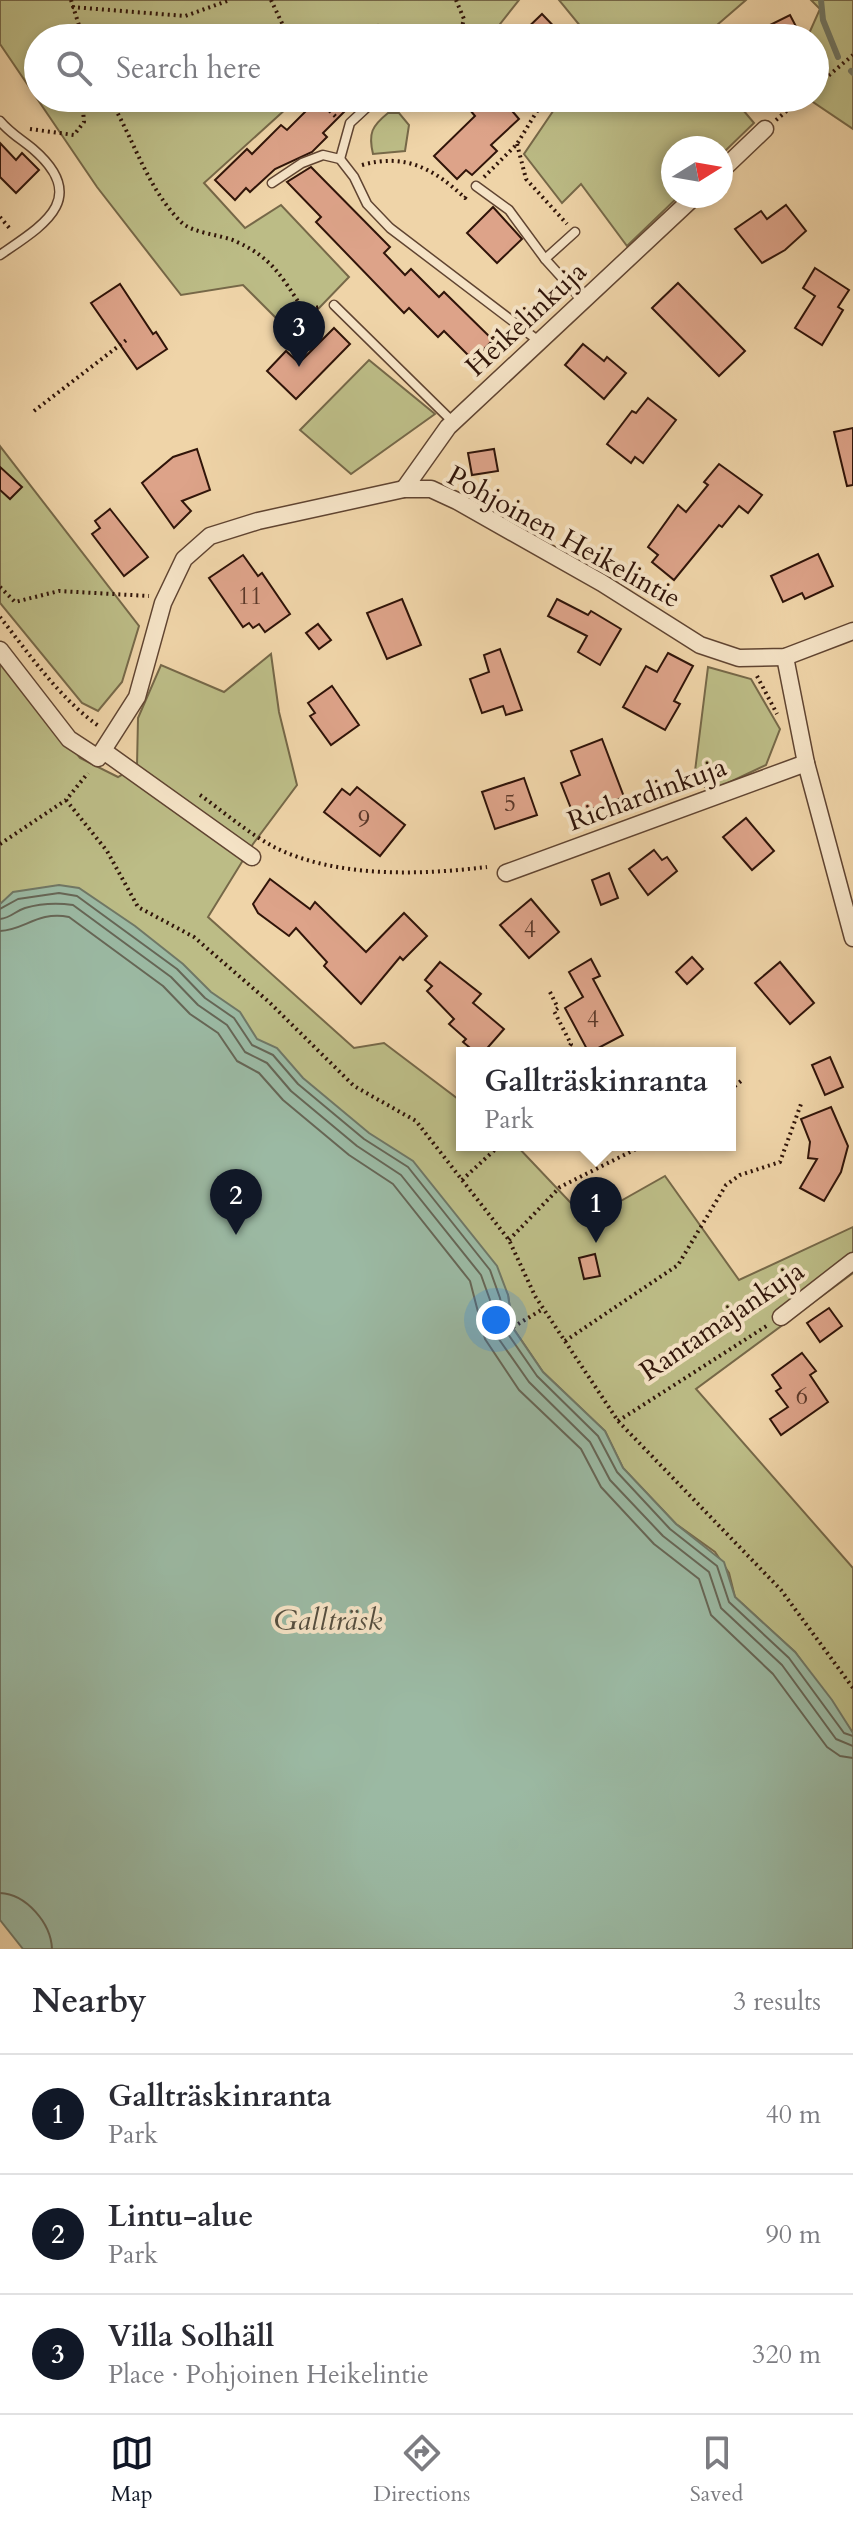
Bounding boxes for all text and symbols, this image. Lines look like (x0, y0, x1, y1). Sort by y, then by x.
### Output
search box (24, 24, 829, 112)
icon: search (52, 46, 96, 90)
text: Search here (116, 48, 261, 89)
north arrow (661, 136, 733, 208)
street label: Heikelinkuja (457, 253, 595, 385)
pin: 3 (273, 301, 325, 367)
street label: Pohjoinen Heikelintie (440, 457, 688, 617)
house number: 11 (238, 580, 262, 613)
street label: Richardinkuja (562, 748, 732, 840)
house number: 5 (504, 787, 516, 820)
house number: 9 (358, 803, 370, 836)
house number: 4 (524, 913, 536, 946)
house number: 4 (587, 1003, 599, 1036)
popup (456, 1047, 736, 1151)
text: Gallträskinranta (484, 1061, 708, 1102)
text: Park (484, 1102, 534, 1137)
pin: 2 (210, 1169, 262, 1235)
pin: 1 (570, 1177, 622, 1243)
street label: Rantamajankuja (632, 1252, 812, 1390)
your location (476, 1300, 516, 1340)
house number: 6 (796, 1380, 808, 1413)
water label: Gallträsk (274, 1600, 383, 1641)
text: Nearby (32, 1978, 147, 2024)
text: 3 results (733, 1984, 821, 2019)
text: Gallträskinranta (108, 2076, 332, 2117)
text: 1 (51, 2097, 65, 2132)
text: 40 m (765, 2097, 821, 2132)
text: Park (108, 2117, 158, 2152)
text: Lintu-alue (108, 2196, 253, 2237)
text: 2 (51, 2217, 65, 2252)
text: 90 m (765, 2217, 821, 2252)
text: Park (108, 2237, 158, 2272)
text: Villa Solhäll (108, 2316, 274, 2357)
text: 3 (51, 2337, 65, 2372)
text: 320 m (752, 2337, 821, 2372)
text: Place · Pohjoinen Heikelintie (108, 2357, 429, 2392)
tab: Map (110, 2431, 154, 2509)
tab: Directions (373, 2431, 470, 2509)
tab: Saved (690, 2431, 743, 2509)

